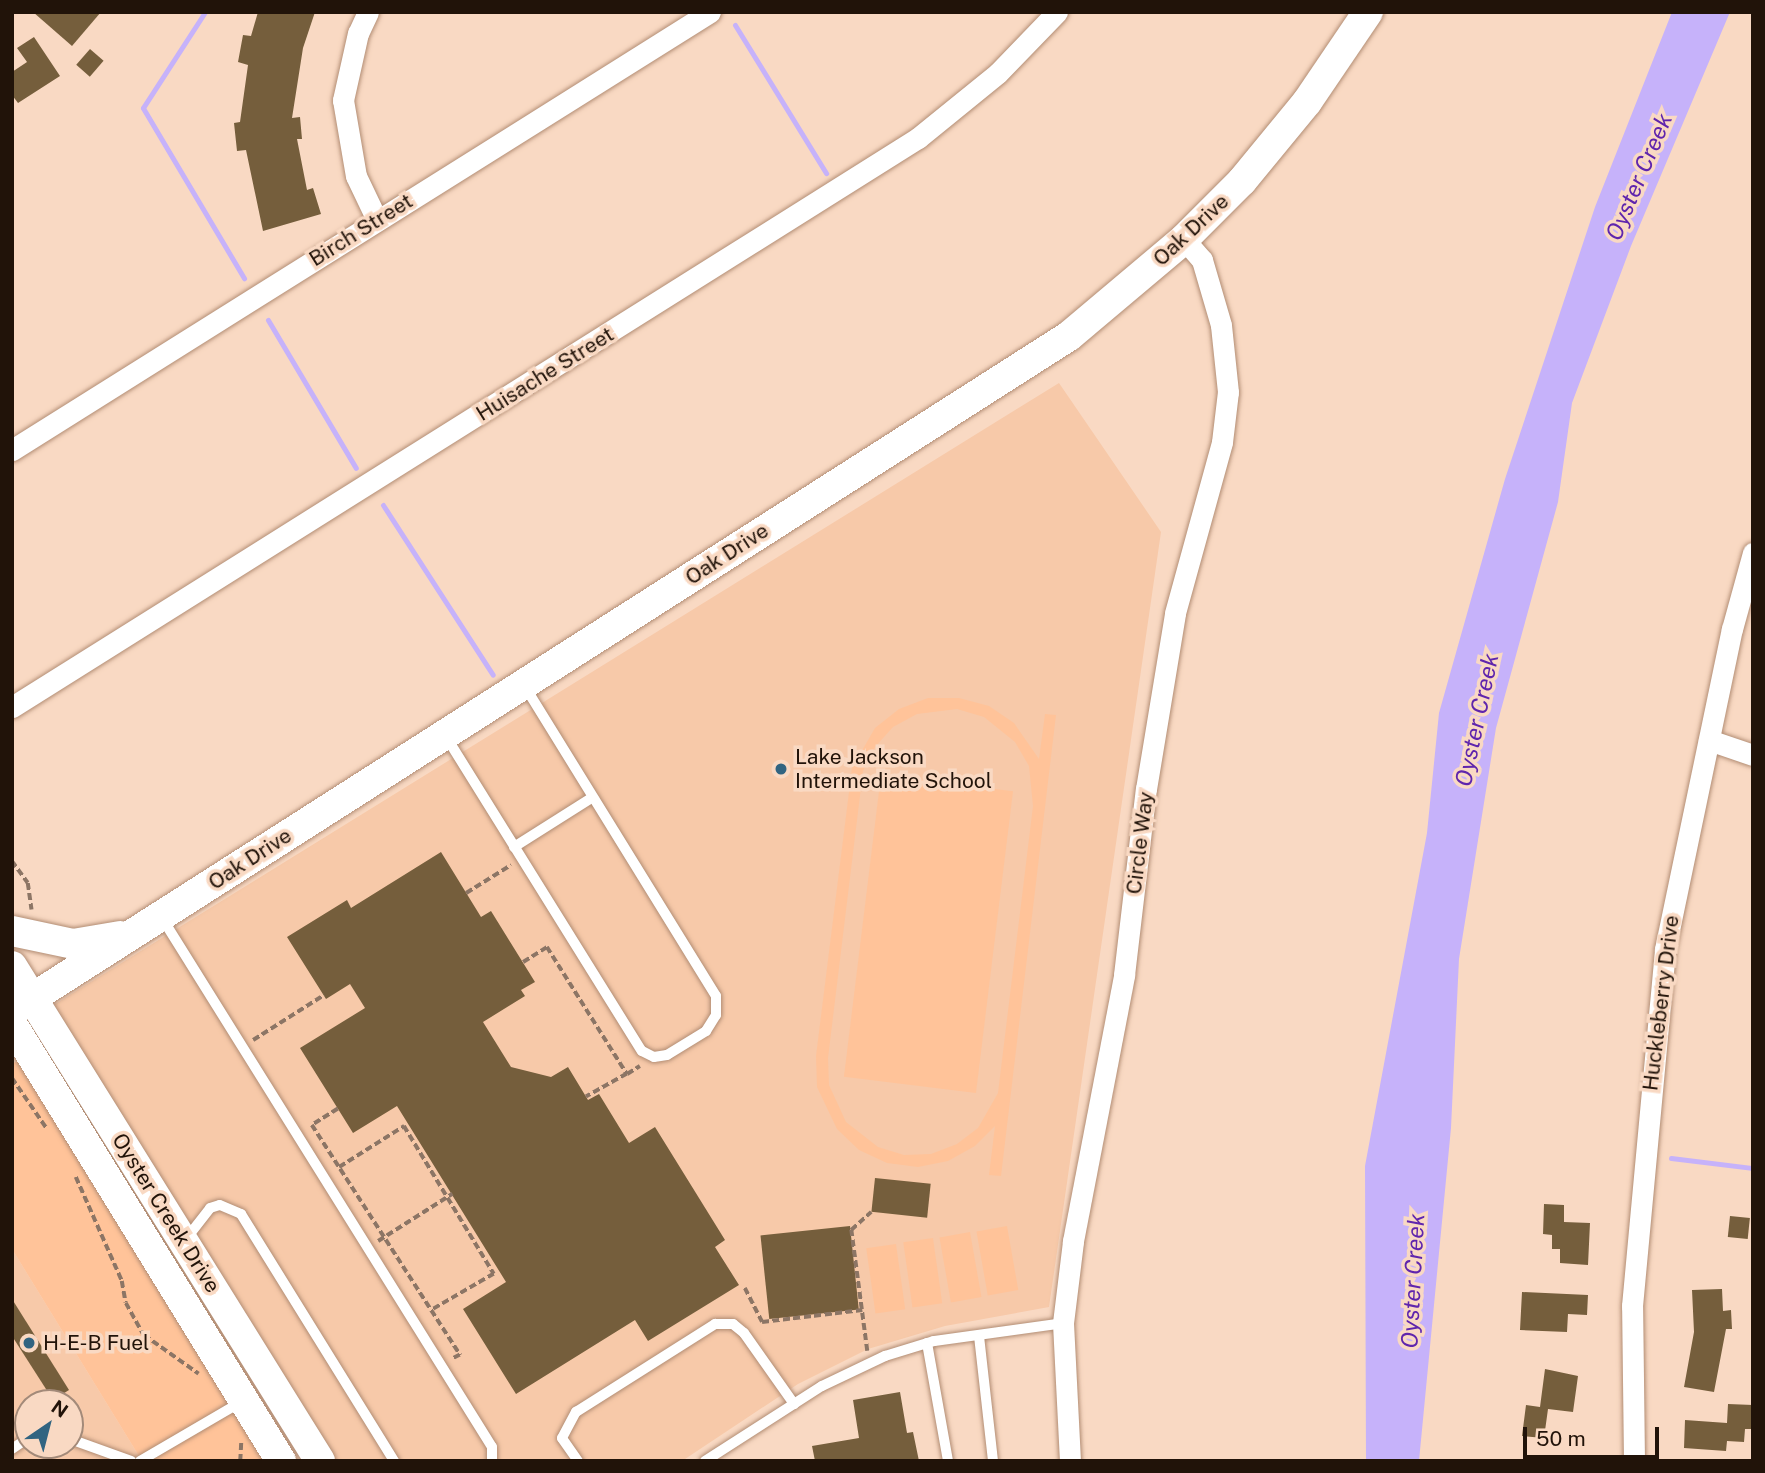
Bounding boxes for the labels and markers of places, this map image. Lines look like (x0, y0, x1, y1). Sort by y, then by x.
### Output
place label: Lake Jackson Intermediate School (795, 744, 992, 794)
marker: Lake Jackson Intermediate School (773, 761, 789, 777)
place label: H-E-B Fuel (43, 1330, 149, 1356)
marker: H-E-B Fuel (21, 1335, 37, 1351)

